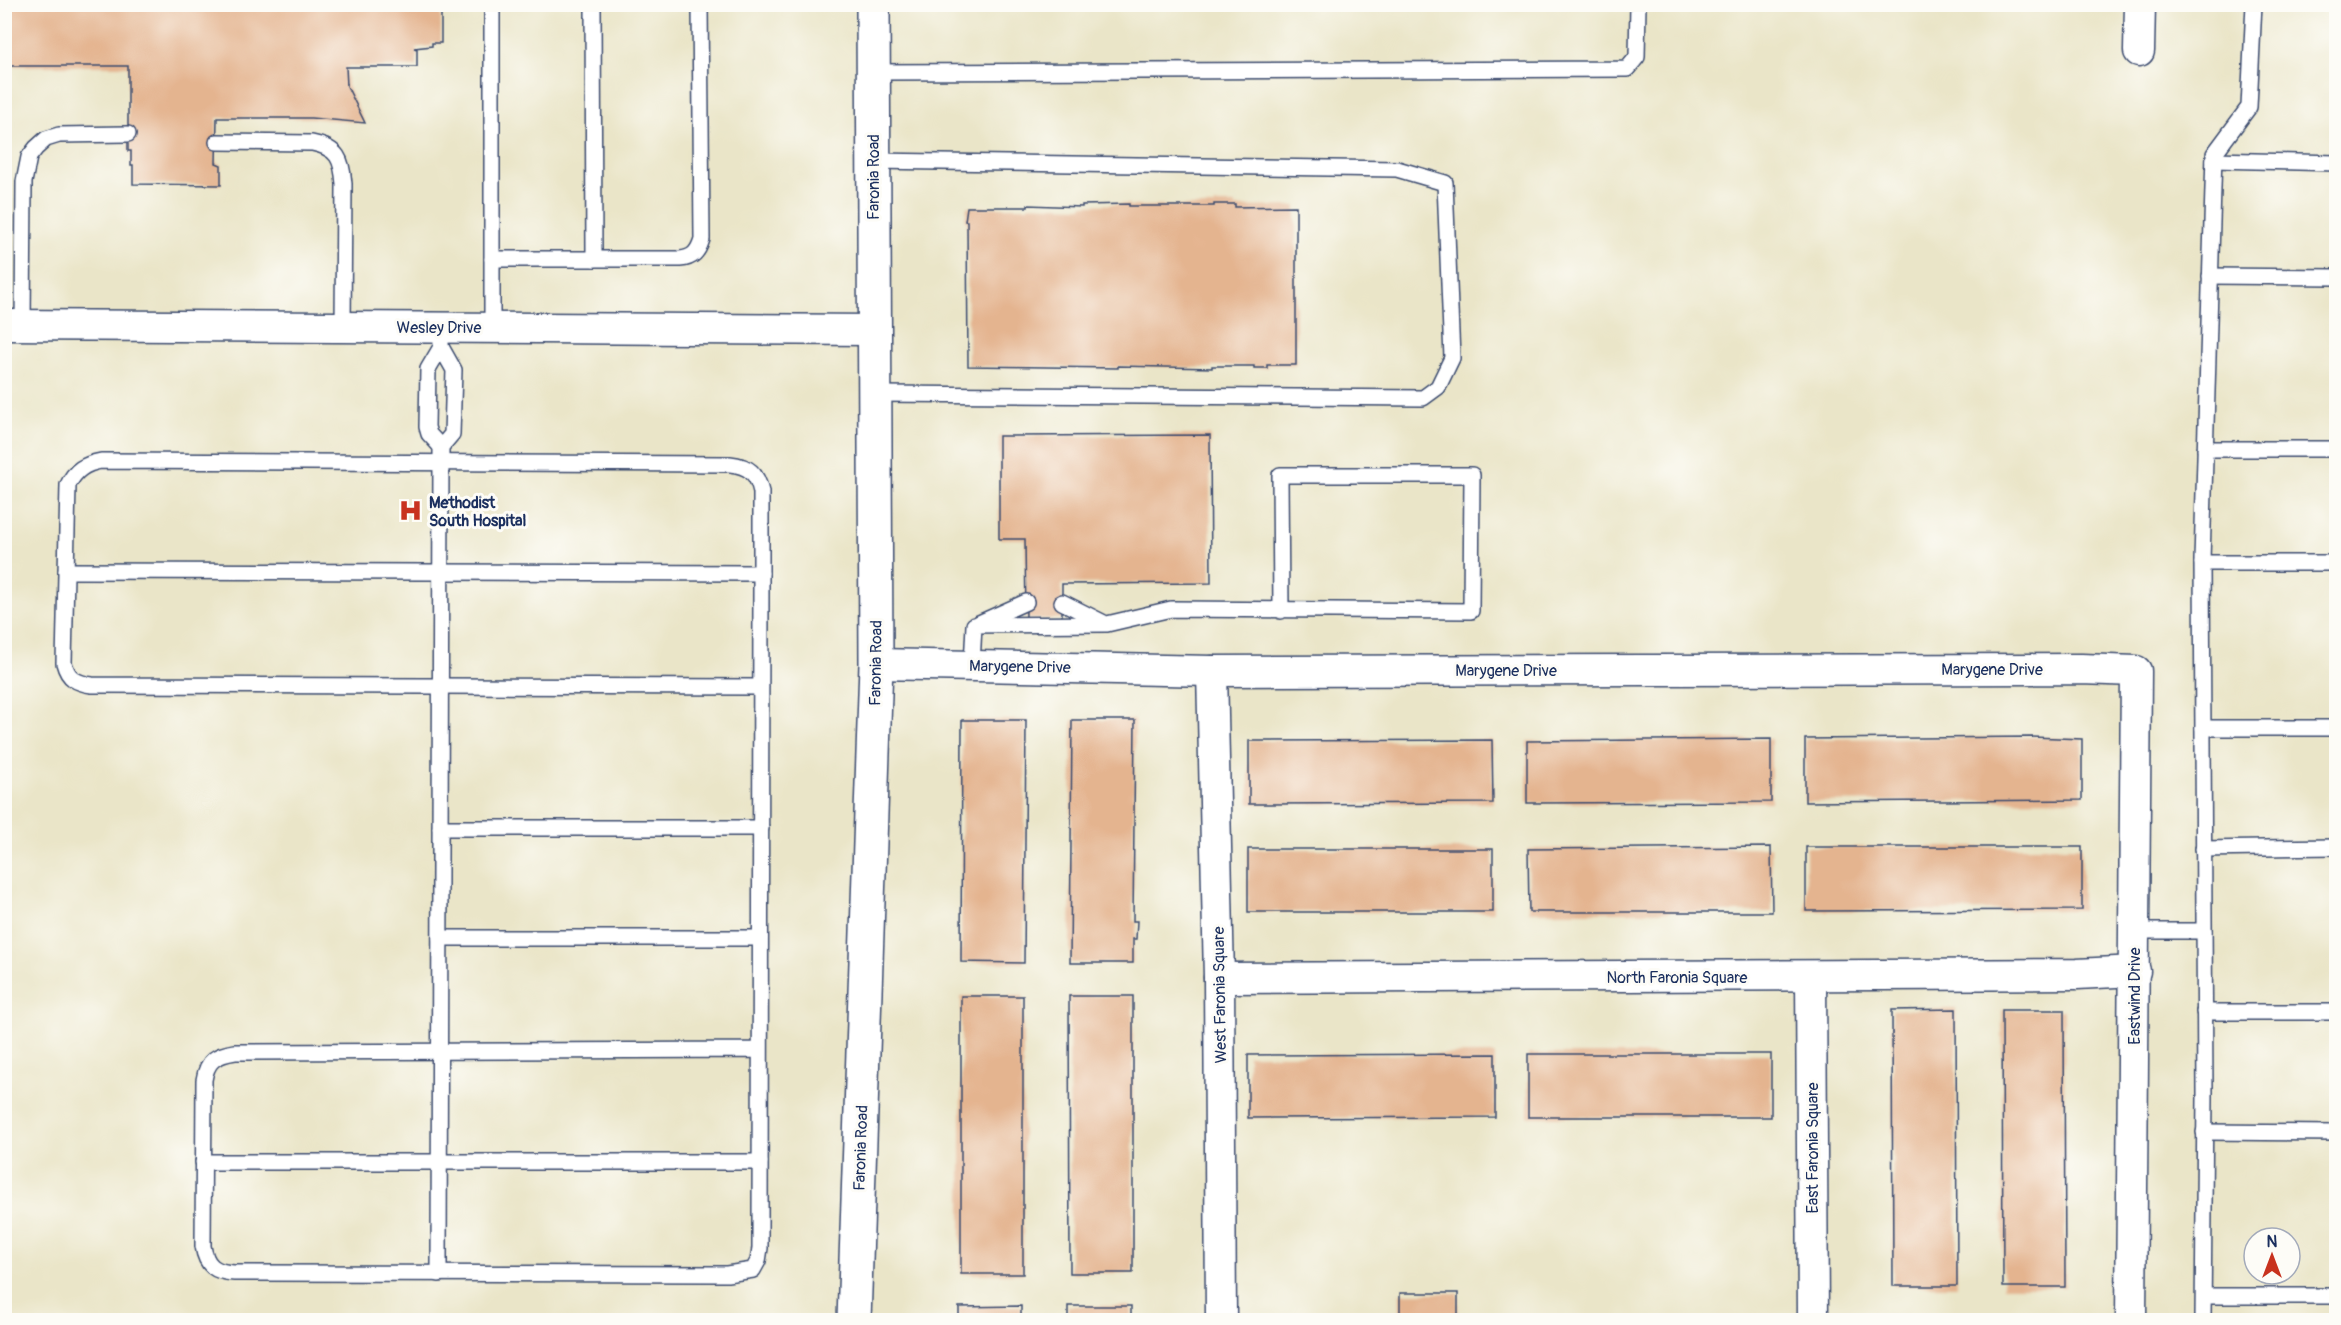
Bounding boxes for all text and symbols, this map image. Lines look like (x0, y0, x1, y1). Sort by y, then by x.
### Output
street label: Faronia Road (864, 134, 884, 220)
street label: Wesley Drive (397, 318, 482, 338)
place label: Methodist South Hospital (429, 493, 527, 531)
hospital icon: Methodist South Hospital (398, 498, 424, 524)
street label: Faronia Road (865, 620, 887, 706)
street label: Marygene Drive (969, 656, 1071, 678)
street label: Marygene Drive (1941, 660, 2043, 680)
street label: Marygene Drive (1455, 661, 1557, 681)
street label: West Faronia Square (1209, 926, 1231, 1064)
street label: Eastwind Drive (2125, 947, 2145, 1045)
street label: North Faronia Square (1607, 968, 1748, 988)
street label: East Faronia Square (1803, 1082, 1823, 1214)
street label: Faronia Road (850, 1105, 872, 1191)
north arrow (2242, 1226, 2302, 1286)
text: N (2267, 1232, 2278, 1252)

